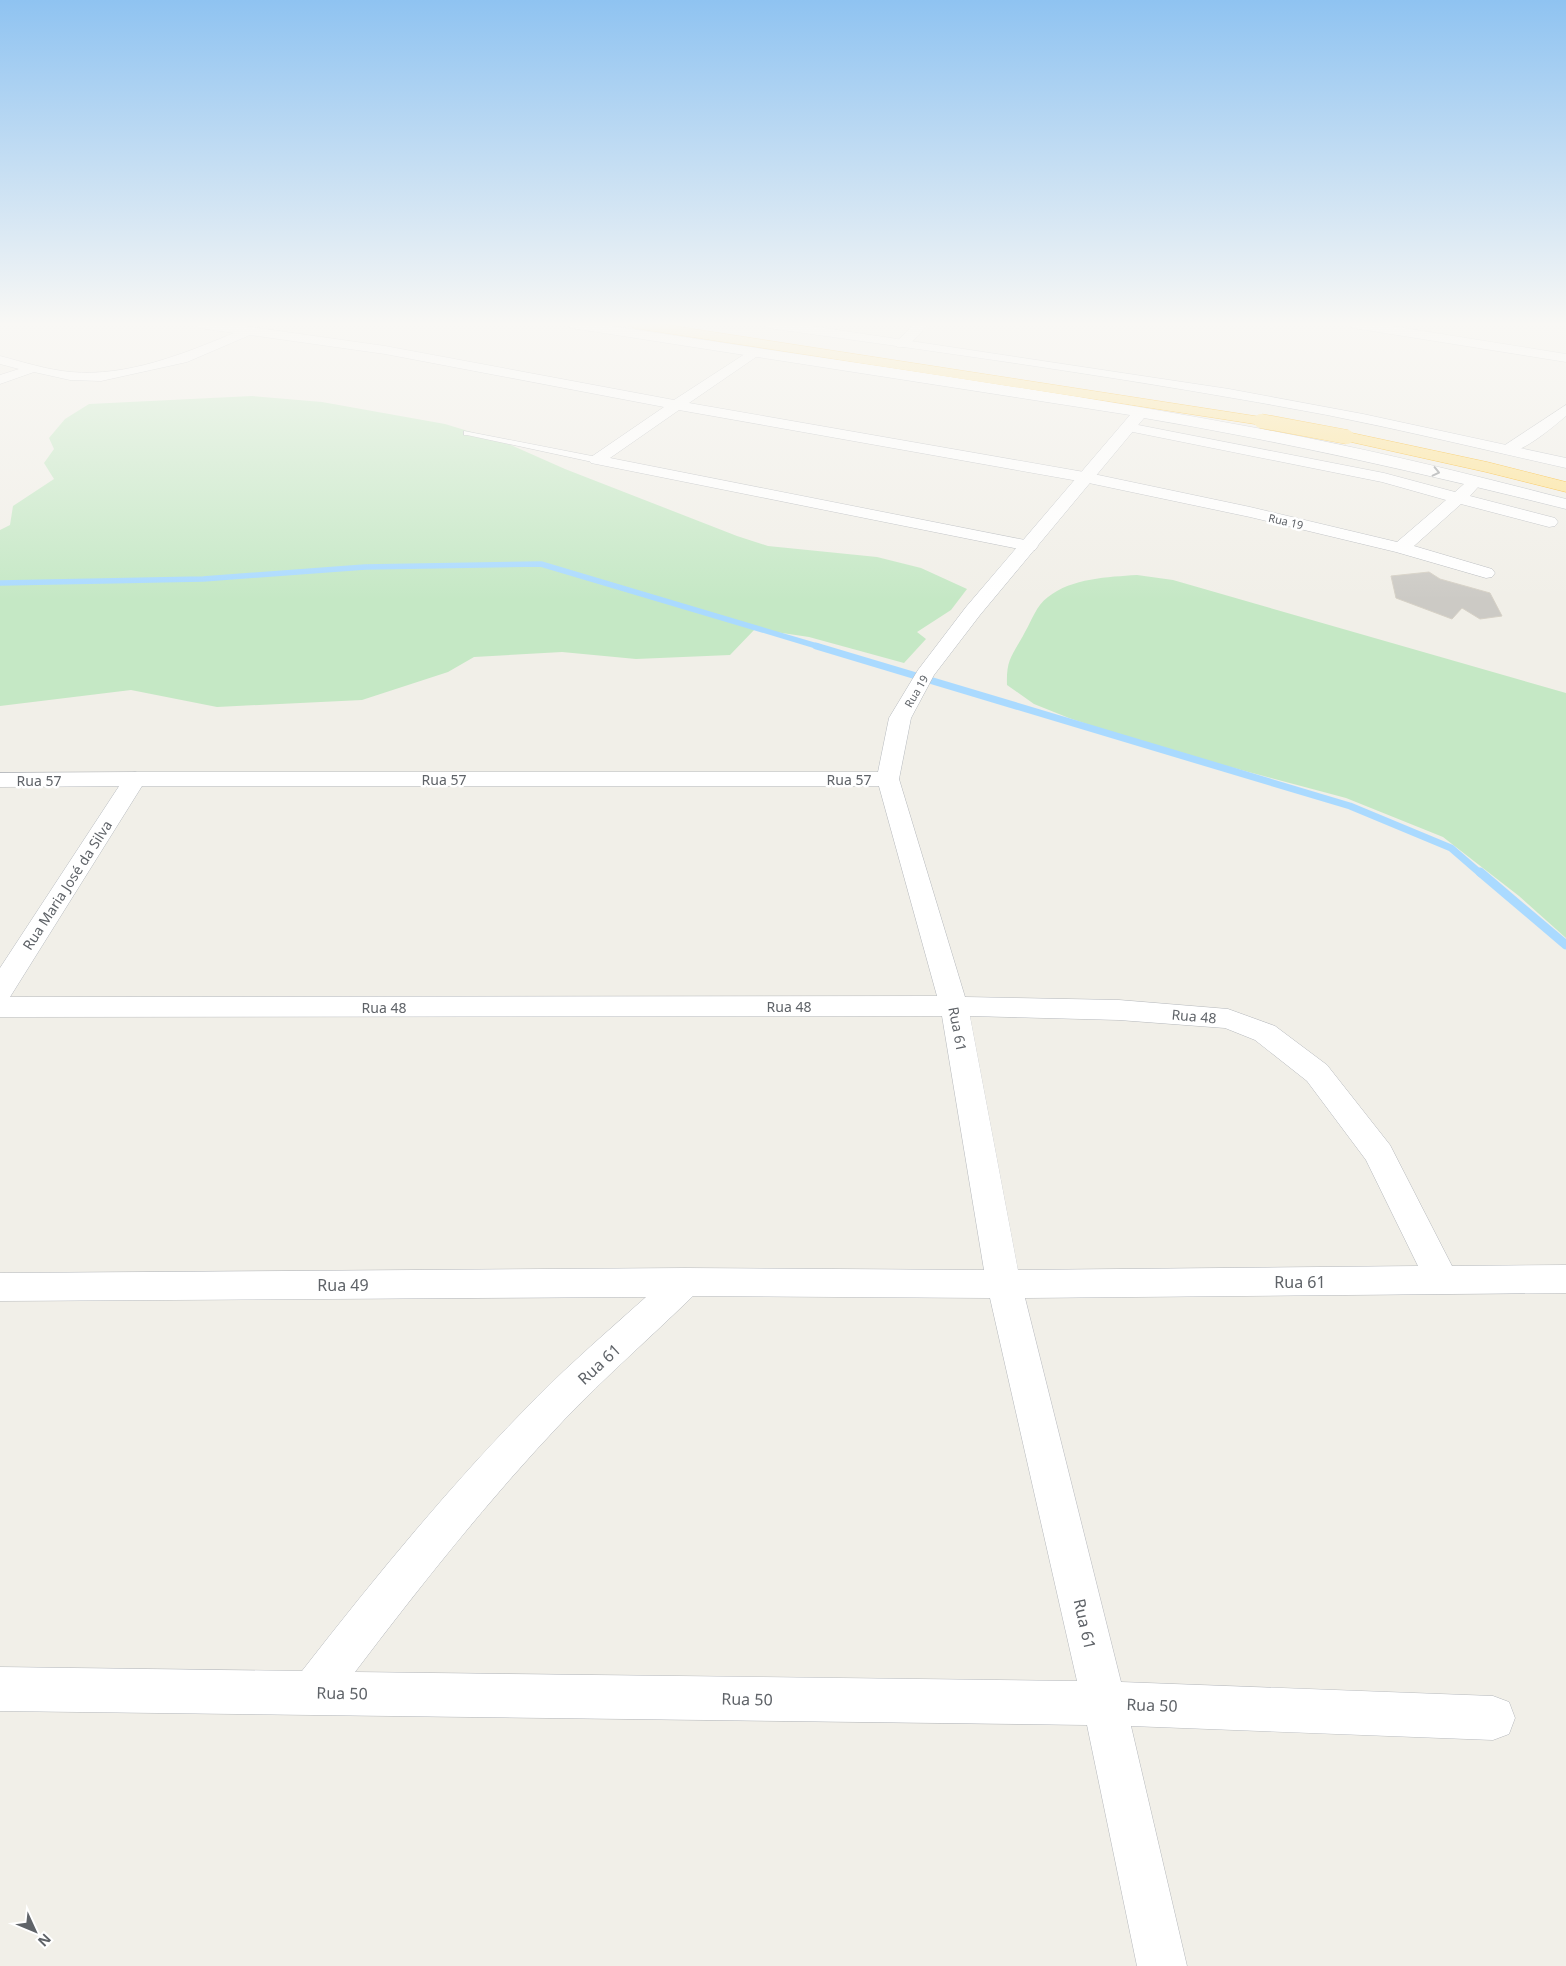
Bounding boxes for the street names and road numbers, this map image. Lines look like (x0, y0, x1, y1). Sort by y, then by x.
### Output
street label: Rua 19 (1267, 510, 1305, 532)
street label: Rua 19 (901, 672, 931, 710)
street label: Rua 57 (422, 770, 466, 789)
street label: Rua 57 (827, 770, 871, 789)
street label: Rua 57 (17, 771, 61, 790)
street label: Rua Maria José da Silva (18, 817, 116, 953)
street label: Rua 48 (767, 997, 811, 1016)
street label: Rua 48 (362, 998, 406, 1017)
street label: Rua 61 (944, 1005, 972, 1053)
street label: Rua 48 (1171, 1005, 1217, 1027)
street label: Rua 61 (1274, 1271, 1326, 1293)
street label: Rua 49 (317, 1274, 369, 1296)
street label: Rua 61 (573, 1338, 625, 1390)
street label: Rua 61 (1069, 1597, 1101, 1651)
street label: Rua 50 (316, 1682, 368, 1704)
street label: Rua 50 (721, 1688, 773, 1710)
street label: Rua 50 (1126, 1693, 1178, 1717)

